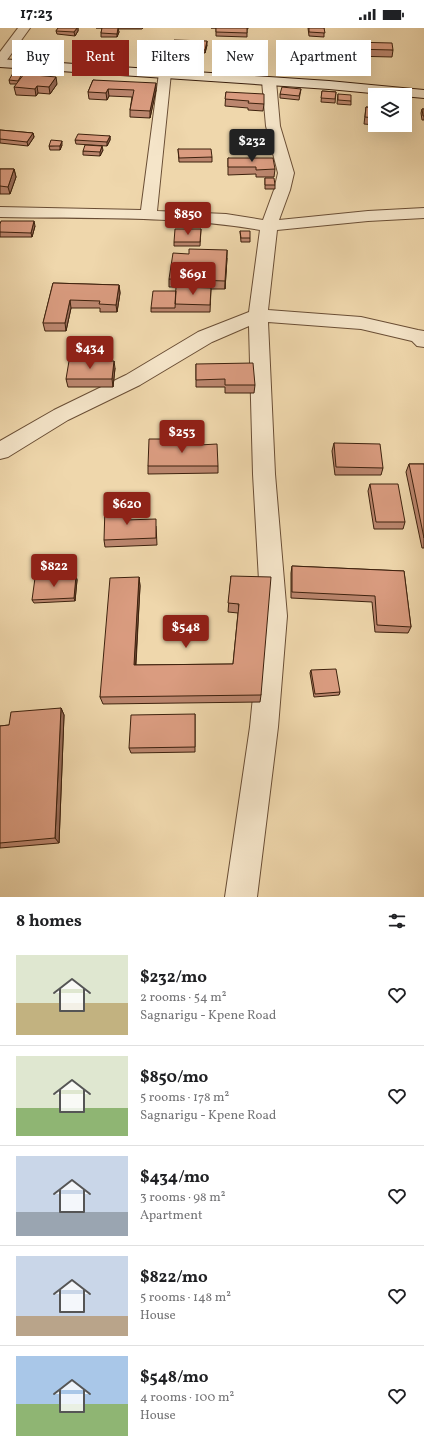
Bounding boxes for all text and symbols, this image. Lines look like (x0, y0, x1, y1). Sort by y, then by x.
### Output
text: 17:23 (20, 4, 53, 25)
chip: Buy (12, 40, 64, 76)
chip: Rent (72, 40, 129, 76)
chip: Filters (137, 40, 204, 76)
chip: New (212, 40, 268, 76)
chip: Apartment (276, 40, 371, 76)
map controls (368, 88, 412, 132)
button: layers (368, 88, 412, 132)
pin: $232 (228, 129, 276, 163)
text: $232 (238, 133, 266, 151)
pin: $850 (164, 202, 212, 236)
text: $850 (174, 206, 202, 224)
pin: $691 (169, 262, 217, 296)
text: $691 (180, 266, 206, 284)
pin: $434 (66, 336, 114, 370)
text: $434 (75, 340, 105, 358)
pin: $253 (158, 420, 206, 454)
text: $253 (169, 424, 195, 442)
pin: $620 (103, 492, 151, 526)
text: $620 (112, 496, 142, 514)
pin: $822 (30, 554, 78, 588)
text: $822 (40, 558, 68, 576)
pin: $548 (162, 615, 210, 649)
text: $548 (172, 619, 200, 637)
text: 8 homes (16, 910, 82, 933)
icon: filters (386, 910, 408, 932)
text: $232/mo (140, 966, 207, 989)
icon: home (48, 971, 96, 1019)
icon: heart (386, 984, 408, 1006)
text: 2 rooms · 54 m² (140, 989, 227, 1007)
text: Sagnarigu - Kpene Road (140, 1007, 276, 1025)
text: $850/mo (140, 1066, 208, 1089)
icon: home (48, 1072, 96, 1120)
icon: heart (386, 1085, 408, 1107)
text: 5 rooms · 178 m² (140, 1089, 229, 1107)
text: Sagnarigu - Kpene Road (140, 1107, 276, 1125)
text: $434/mo (140, 1166, 210, 1189)
icon: home (48, 1172, 96, 1220)
icon: heart (386, 1185, 408, 1207)
text: 3 rooms · 98 m² (140, 1189, 226, 1207)
text: Apartment (140, 1207, 203, 1225)
text: $822/mo (140, 1266, 208, 1289)
icon: home (48, 1272, 96, 1320)
icon: heart (386, 1285, 408, 1307)
text: 5 rooms · 148 m² (140, 1289, 231, 1307)
text: House (140, 1307, 176, 1325)
text: $548/mo (140, 1366, 208, 1389)
icon: home (48, 1372, 96, 1420)
icon: heart (386, 1385, 408, 1407)
text: 4 rooms · 100 m² (140, 1389, 234, 1407)
text: House (140, 1407, 176, 1425)

